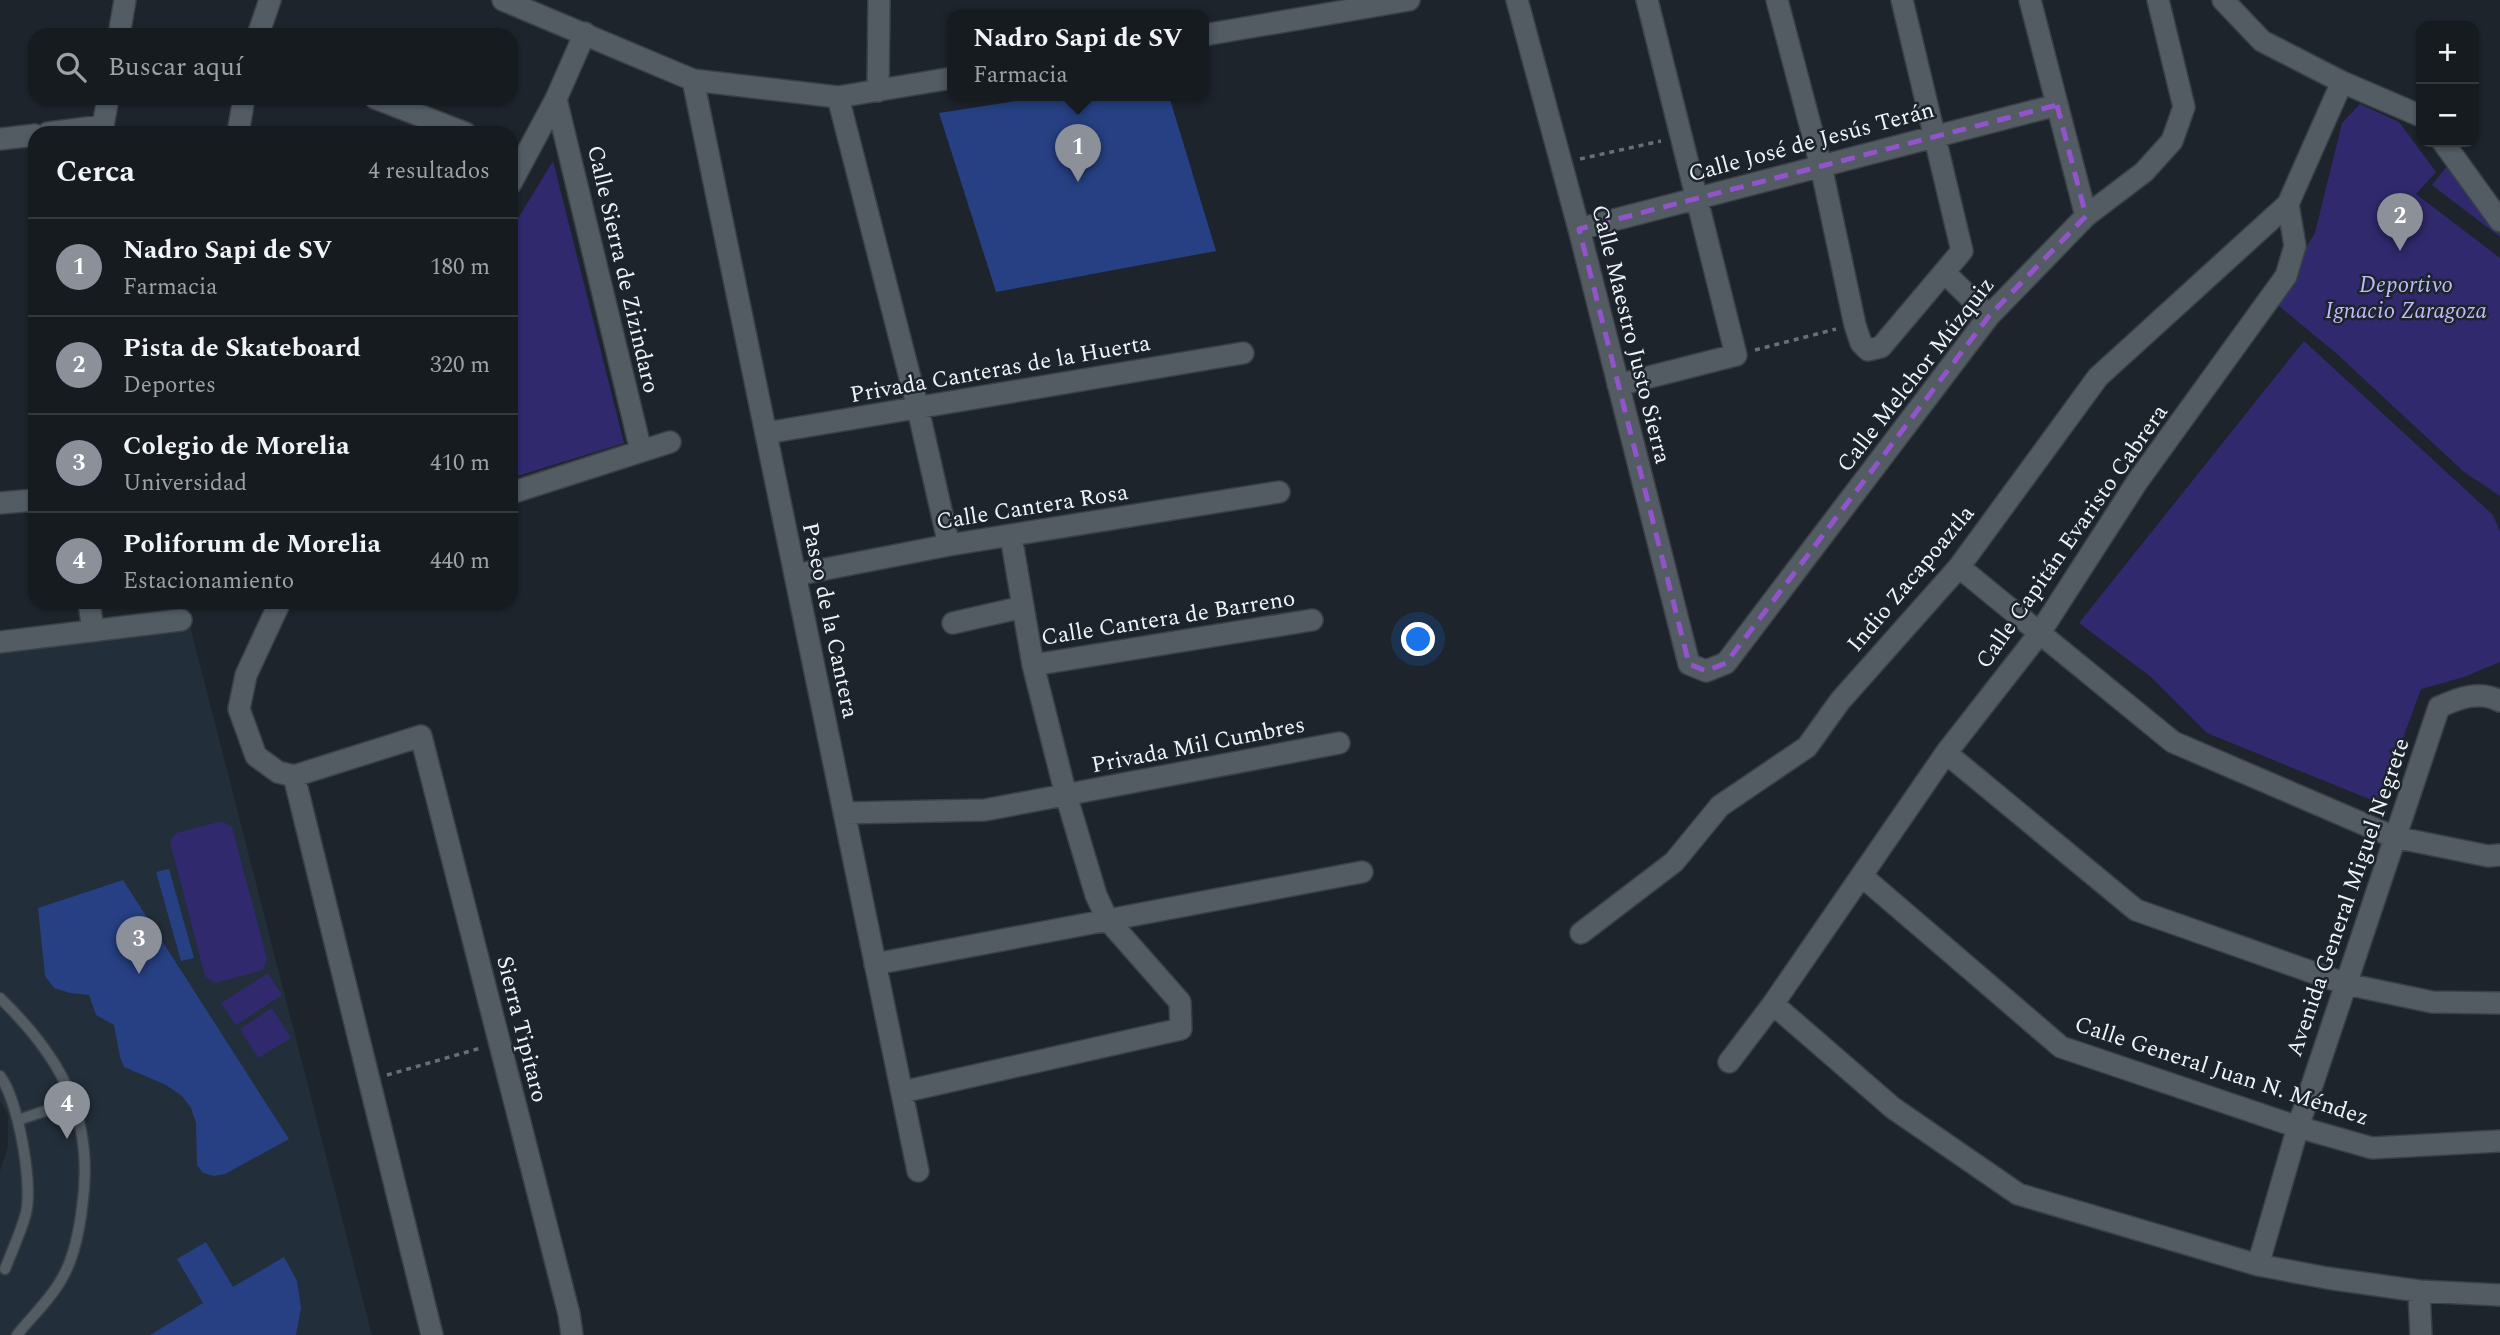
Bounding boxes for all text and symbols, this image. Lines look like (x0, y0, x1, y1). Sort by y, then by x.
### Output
popup (947, 10, 1209, 101)
text: Nadro Sapi de SV (973, 18, 1183, 58)
map controls (2416, 21, 2479, 147)
button: + (2416, 21, 2479, 84)
search box (28, 28, 518, 105)
text: Buscar aquí (108, 47, 243, 87)
icon: search (52, 48, 90, 86)
text: Farmacia (973, 58, 1068, 93)
button: − (2416, 84, 2479, 147)
street label: Calle José de Jesús Terán (1684, 93, 1938, 192)
pin: 1 (1055, 124, 1101, 182)
street label: Calle Sierra de Zizindaro (577, 142, 668, 397)
text: Cerca (56, 149, 135, 195)
text: 4 resultados (368, 154, 490, 189)
pin: 2 (2377, 193, 2423, 251)
street label: Calle Maestro Justo Sierra (1581, 201, 1680, 468)
text: Nadro Sapi de SV (123, 230, 332, 270)
text: 1 (73, 250, 85, 285)
text: 180 m (430, 250, 490, 285)
park label: Deportivo Ignacio Zaragoza (2325, 268, 2487, 329)
text: Farmacia (123, 270, 217, 305)
street label: Calle Melchor Múzquiz (1829, 270, 2004, 480)
street label: Privada Canteras de la Huerta (847, 326, 1153, 413)
text: Pista de Skateboard (123, 328, 361, 368)
text: 2 (73, 348, 85, 383)
text: 320 m (430, 348, 490, 383)
text: Deportes (123, 368, 216, 403)
street label: Calle Capitán Evaristo Cabrera (1967, 397, 2177, 676)
text: Colegio de Morelia (123, 426, 350, 466)
text: 3 (73, 446, 85, 481)
text: 410 m (430, 446, 490, 481)
text: Universidad (123, 466, 247, 501)
street label: Calle Cantera Rosa (934, 475, 1131, 540)
street label: Indio Zacapoaztla (1839, 498, 1983, 660)
street label: Paseo de la Cantera (792, 519, 867, 721)
text: Poliforum de Morelia (123, 524, 381, 564)
text: 4 (73, 544, 85, 579)
text: 440 m (430, 544, 490, 579)
text: Estacionamiento (123, 564, 294, 599)
street label: Calle Cantera de Barreno (1039, 581, 1298, 656)
your location (1401, 622, 1435, 656)
street label: Privada Mil Cumbres (1088, 708, 1308, 783)
street label: Avenida General Miguel Negrete (2277, 733, 2419, 1062)
pin: 3 (116, 916, 162, 974)
street label: Sierra Tipitaro (486, 952, 557, 1106)
street label: Calle General Juan N. Méndez (2070, 1007, 2373, 1136)
pin: 4 (44, 1081, 90, 1139)

